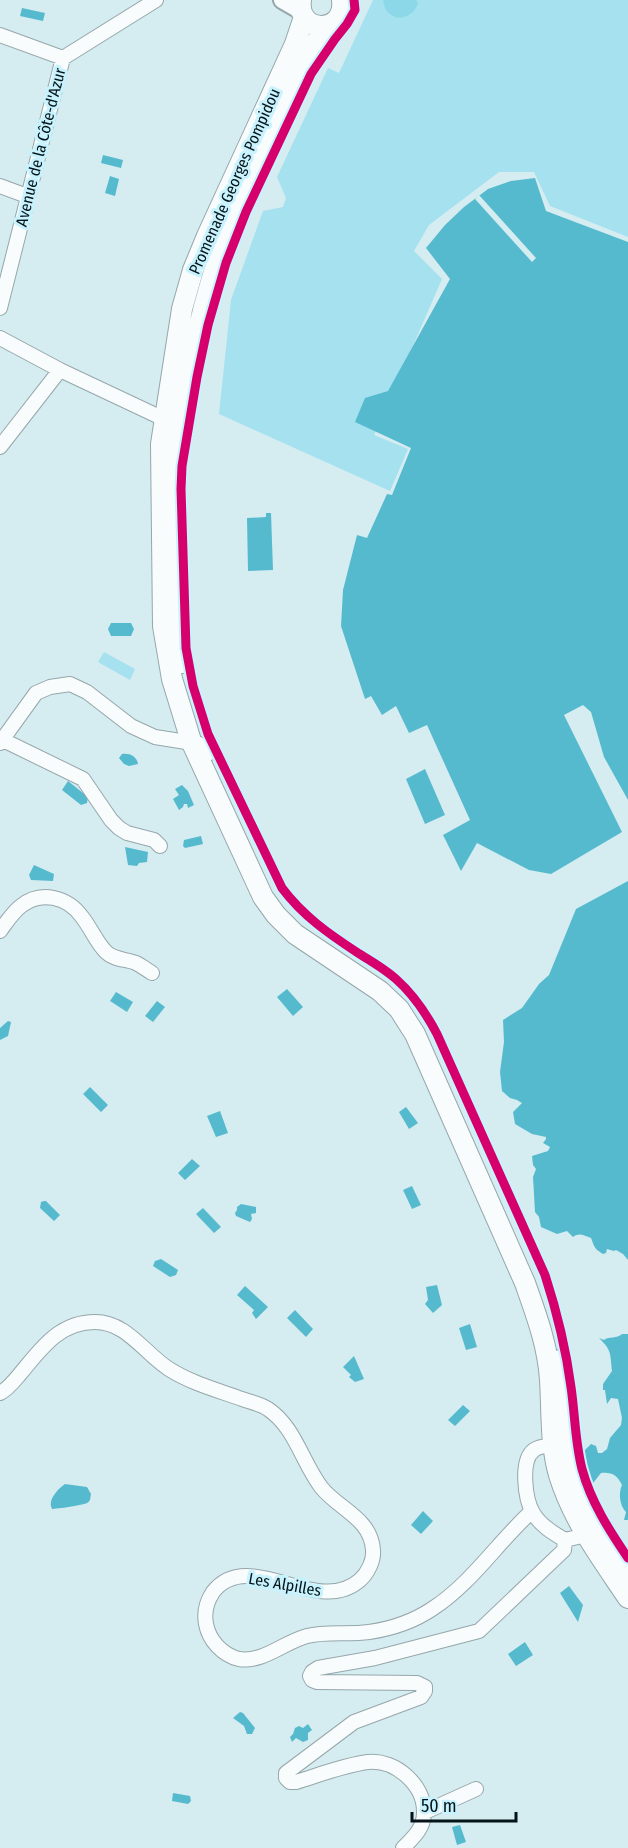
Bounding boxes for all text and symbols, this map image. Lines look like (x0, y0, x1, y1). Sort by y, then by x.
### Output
street label: Avenue de la Côte-d'Azur (12, 65, 69, 228)
street label: Promenade Georges Pompidou (185, 85, 284, 277)
street label: Les Alpilles (247, 1569, 323, 1600)
scale bar (412, 1785, 516, 1823)
text: 50 m (421, 1795, 457, 1817)

